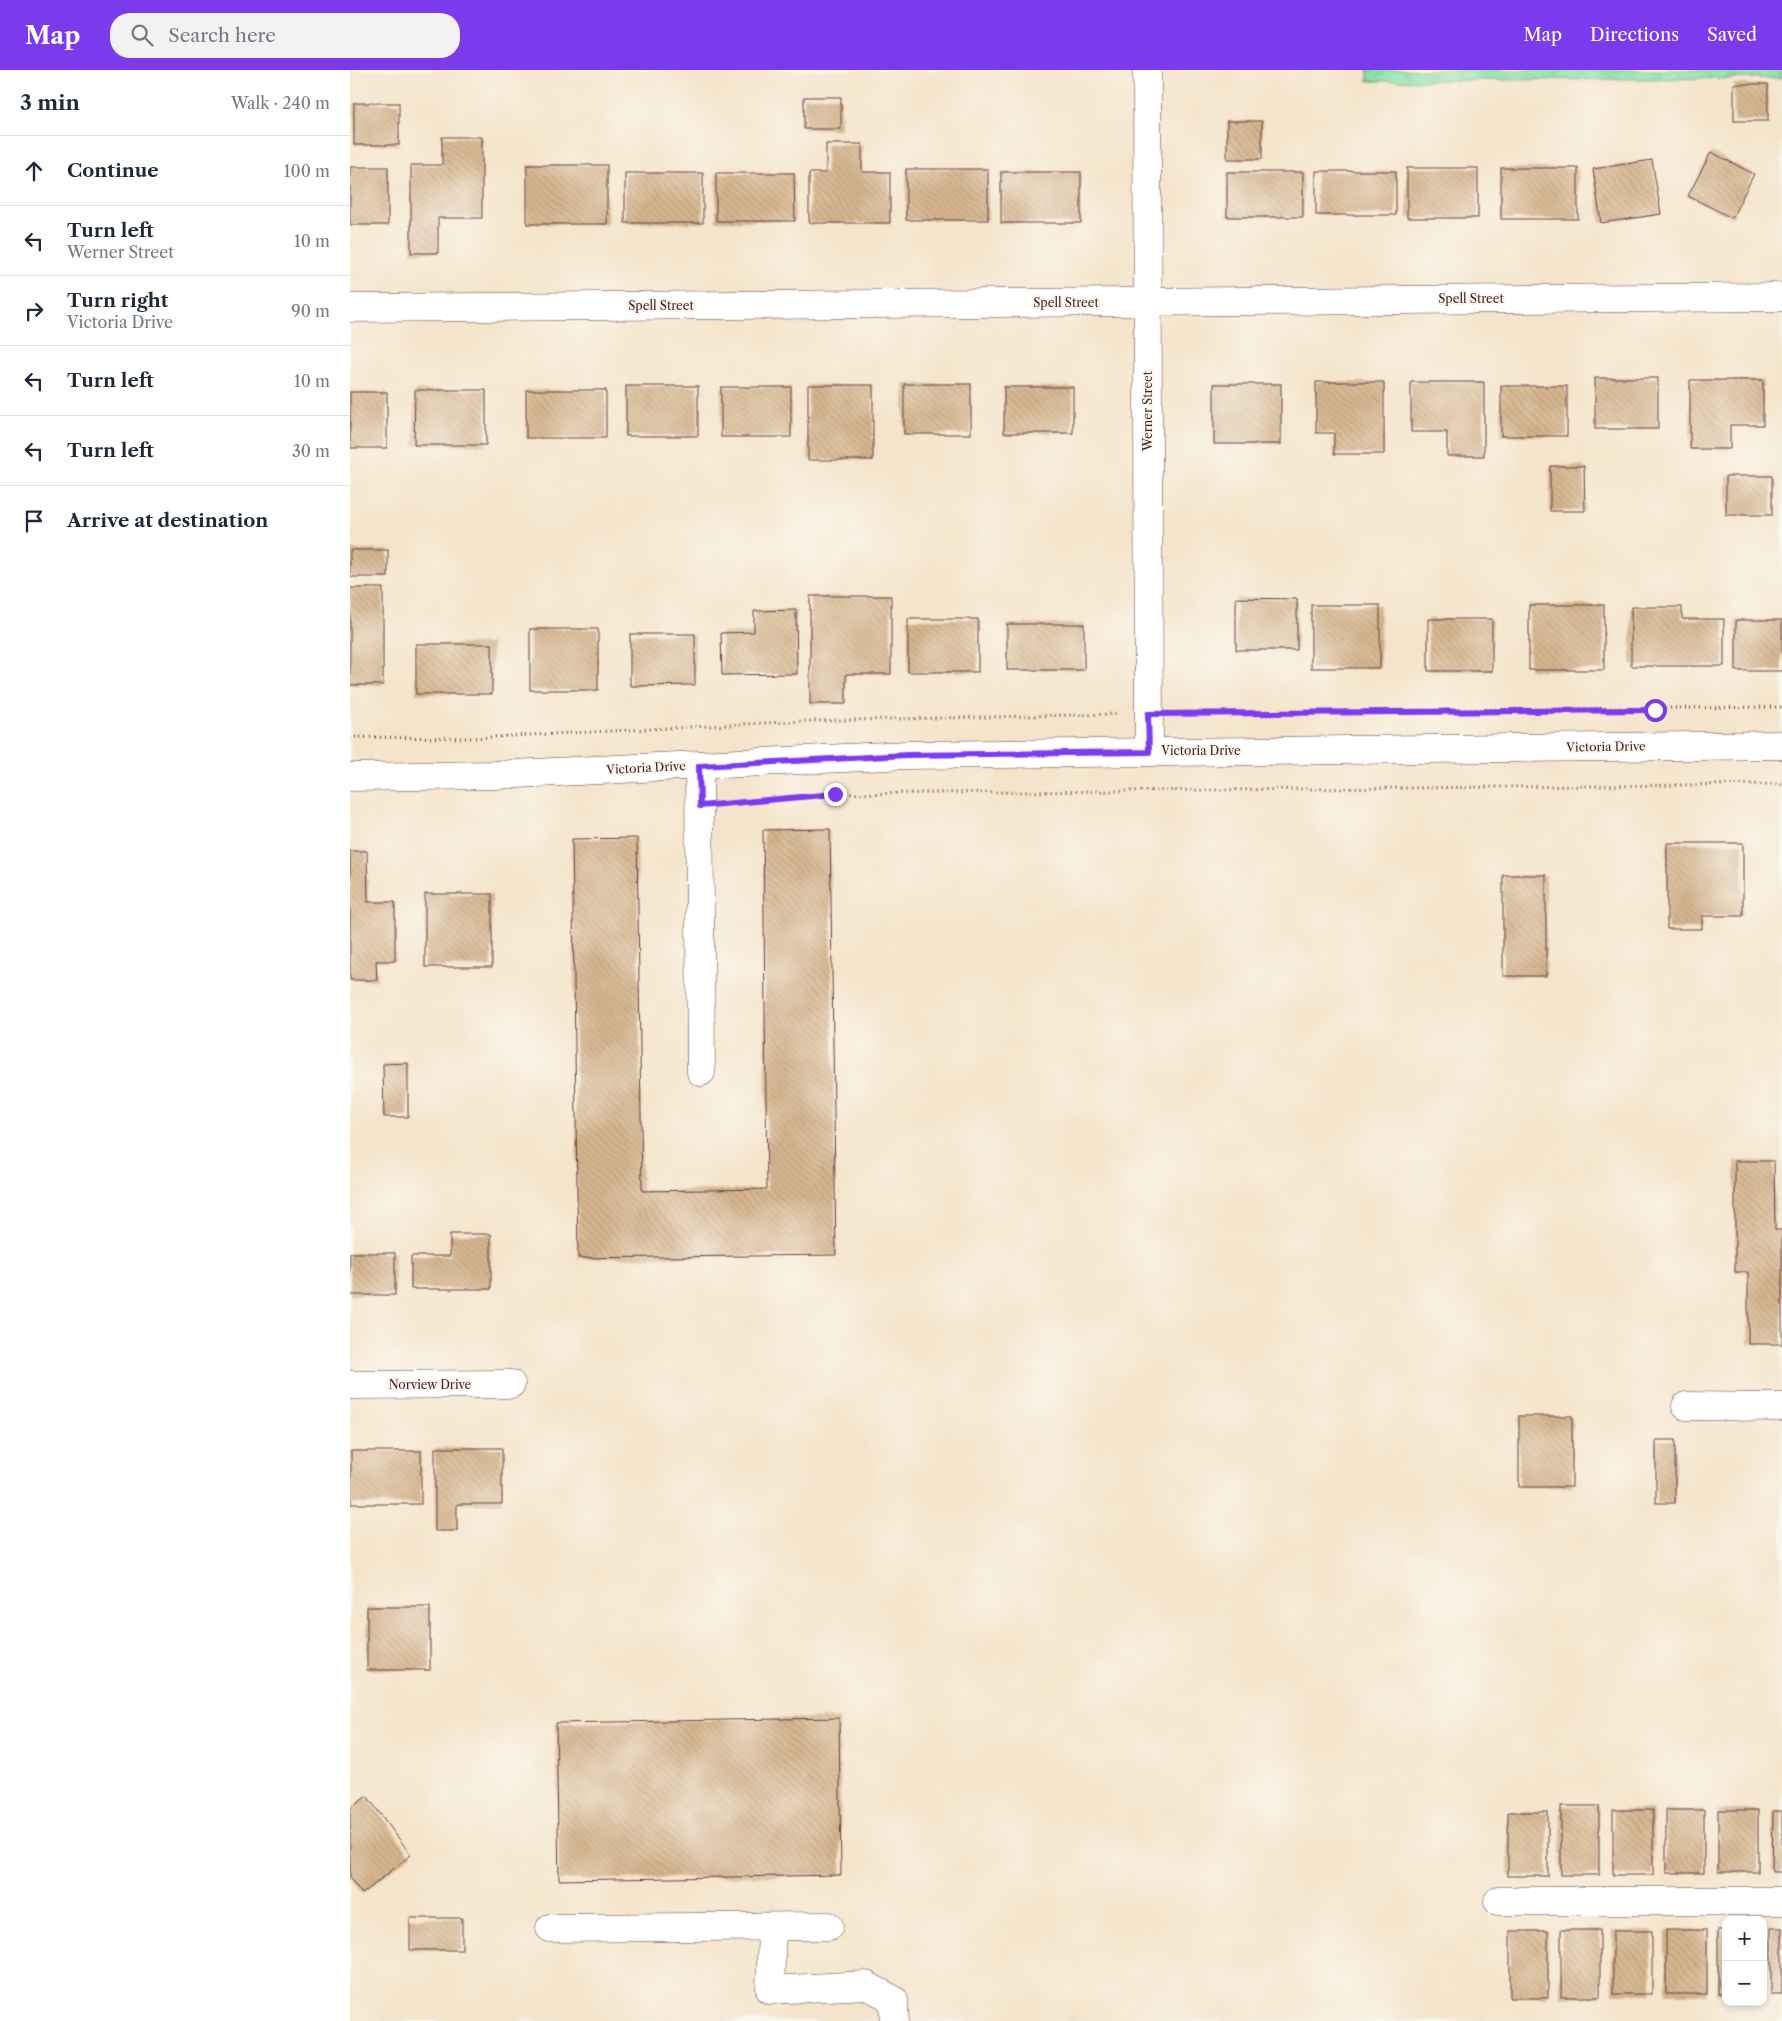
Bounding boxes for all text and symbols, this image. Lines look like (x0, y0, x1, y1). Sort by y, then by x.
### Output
search box (110, 13, 460, 58)
text: Map (25, 21, 80, 50)
icon: search (128, 21, 156, 49)
text: Search here (168, 24, 276, 47)
text: Map (1523, 24, 1562, 46)
text: Directions (1590, 24, 1679, 46)
text: Saved (1707, 24, 1757, 46)
text: 3 min (20, 90, 80, 115)
text: Walk · 240 m (231, 93, 330, 113)
icon: ahead (20, 157, 48, 185)
text: Continue (67, 159, 159, 182)
text: 100 m (284, 161, 330, 181)
text: Turn left (67, 219, 154, 242)
icon: left (20, 227, 48, 255)
text: 10 m (294, 231, 330, 251)
text: Werner Street (67, 242, 174, 262)
text: Turn right (67, 289, 168, 312)
street label: Spell Street (1438, 291, 1505, 306)
street label: Spell Street (1033, 295, 1100, 310)
icon: right (20, 297, 48, 325)
street label: Spell Street (628, 298, 695, 313)
text: 90 m (291, 301, 330, 321)
text: Victoria Drive (67, 312, 173, 332)
icon: left (20, 367, 48, 395)
text: Turn left (67, 369, 154, 392)
street label: Werner Street (1140, 370, 1155, 452)
text: 10 m (294, 371, 330, 391)
icon: left (20, 437, 48, 465)
text: Turn left (67, 439, 154, 462)
text: 30 m (292, 441, 330, 461)
icon: arrive (20, 507, 48, 535)
text: Arrive at destination (67, 509, 268, 532)
route start (1644, 699, 1667, 722)
street label: Victoria Drive (1565, 738, 1646, 755)
street label: Victoria Drive (1160, 743, 1241, 758)
street label: Victoria Drive (605, 758, 686, 777)
route end (824, 783, 847, 806)
street label: Norview Drive (389, 1377, 472, 1392)
map controls (1722, 1916, 1767, 2006)
button: + (1722, 1916, 1767, 1961)
button: − (1722, 1961, 1767, 2006)

